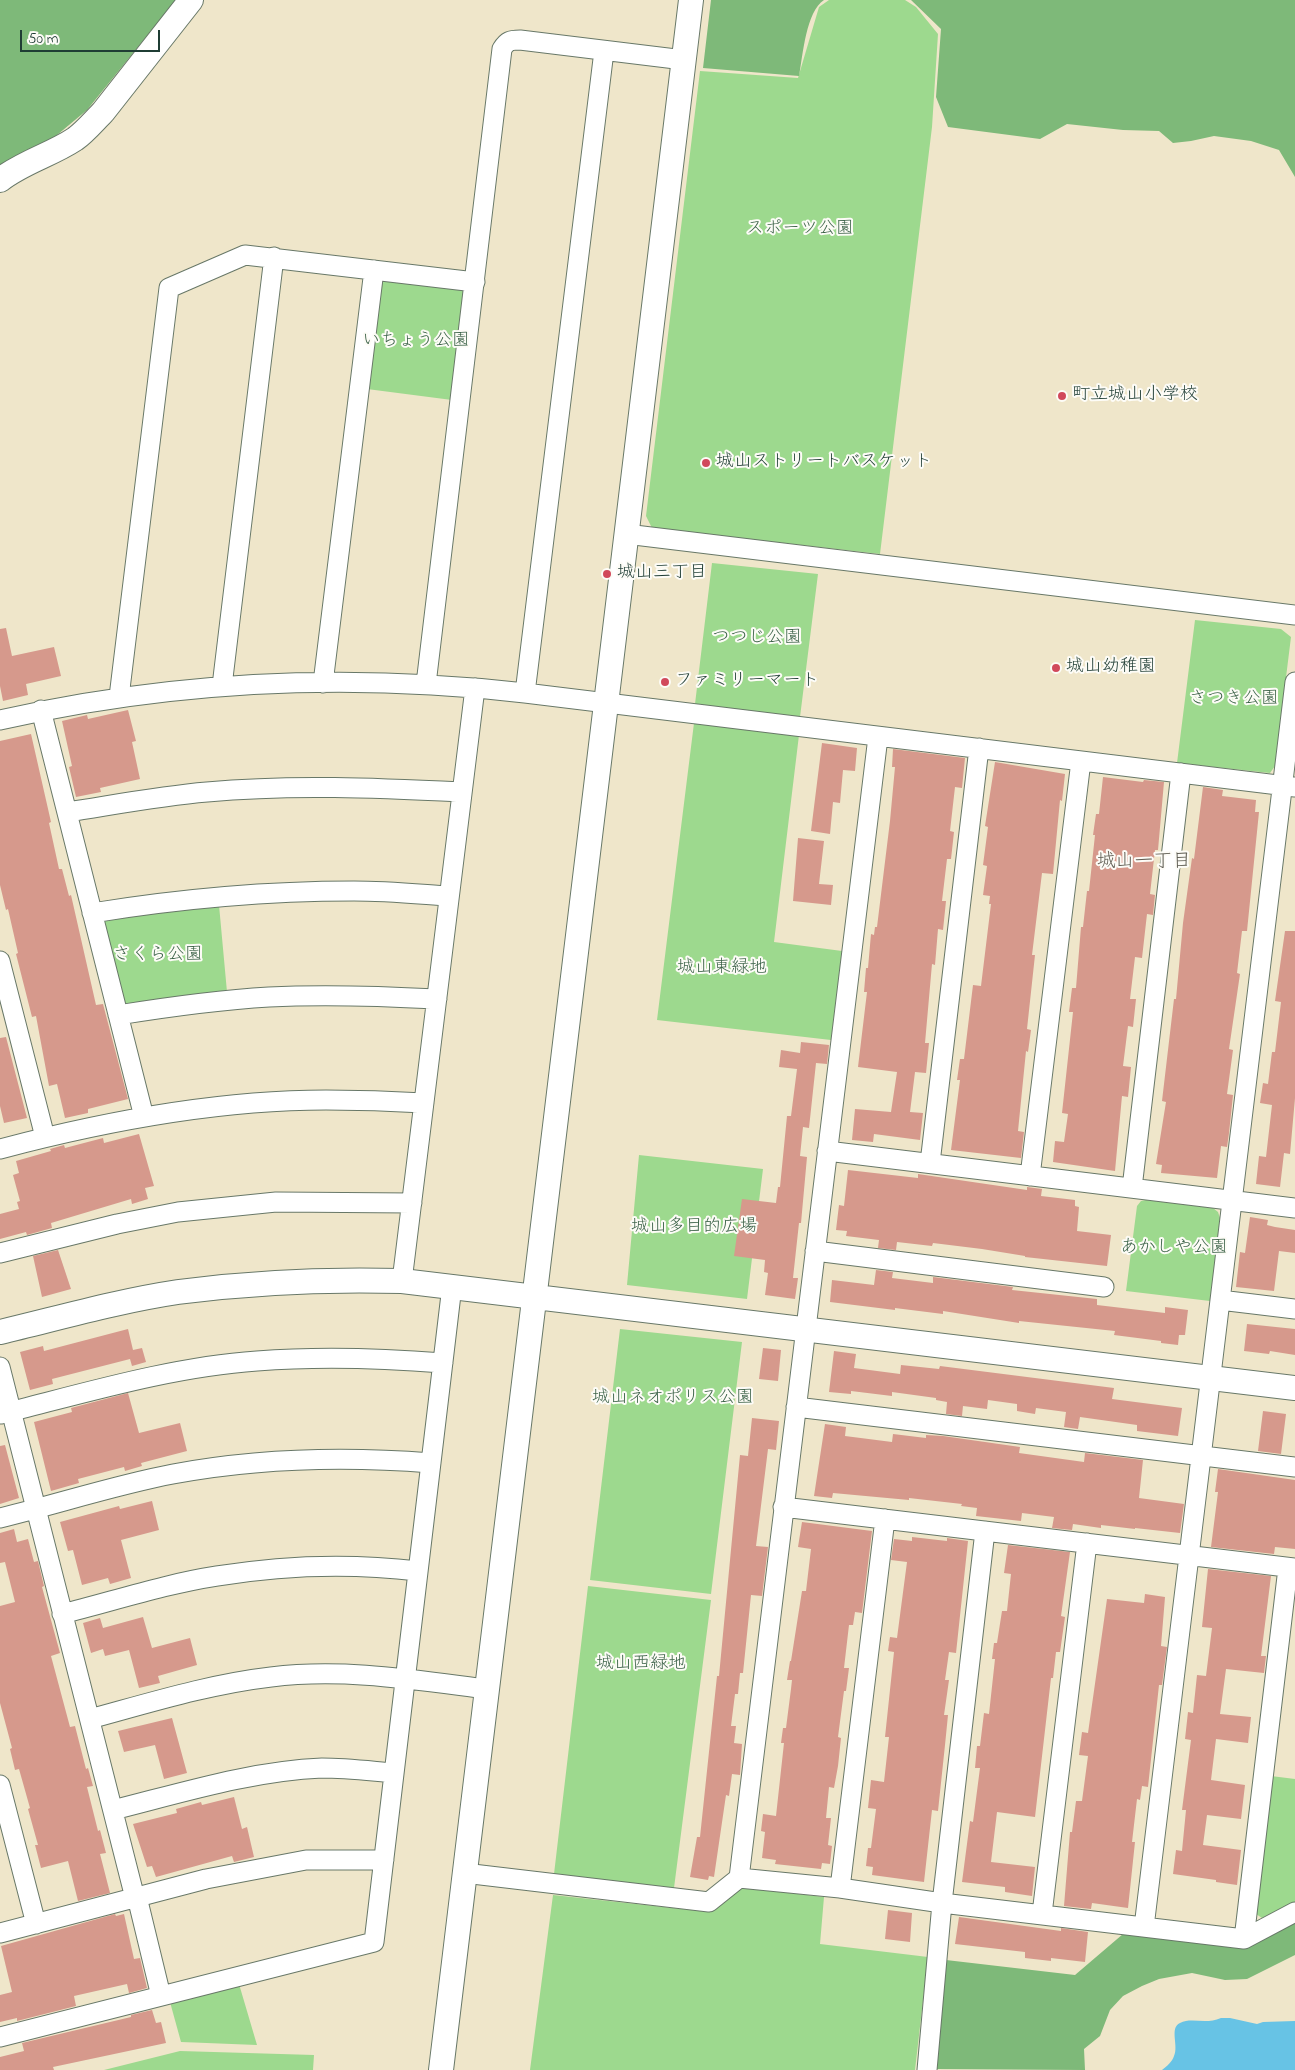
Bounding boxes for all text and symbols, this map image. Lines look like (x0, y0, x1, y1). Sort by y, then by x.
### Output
scale bar (22, 20, 162, 52)
text: 50 m (28, 28, 58, 50)
park label: スポーツ公園 (746, 219, 854, 241)
park label: いちょう公園 (362, 331, 470, 353)
place label: 町立城山小学校 (1072, 385, 1198, 407)
marker: 町立城山小学校 (1056, 390, 1068, 402)
place label: 城山ストリートバスケット (716, 452, 932, 474)
marker: 城山ストリートバスケット (700, 457, 712, 469)
place label: 城山三丁目 (617, 563, 707, 585)
marker: 城山三丁目 (601, 568, 613, 580)
park label: つつじ公園 (712, 628, 802, 650)
place label: 城山幼稚園 (1066, 657, 1156, 679)
marker: 城山幼稚園 (1050, 662, 1062, 674)
place label: ファミリーマート (675, 671, 819, 693)
marker: ファミリーマート (659, 676, 671, 688)
park label: さつき公園 (1189, 689, 1279, 711)
district label: 城山一丁目 (1097, 852, 1191, 874)
park label: さくら公園 (113, 945, 203, 967)
park label: 城山東緑地 (677, 958, 767, 980)
park label: 城山多目的広場 (631, 1217, 757, 1239)
park label: あかしや公園 (1120, 1238, 1228, 1260)
park label: 城山ネオポリス公園 (592, 1388, 754, 1410)
park label: 城山西緑地 (596, 1654, 686, 1676)

